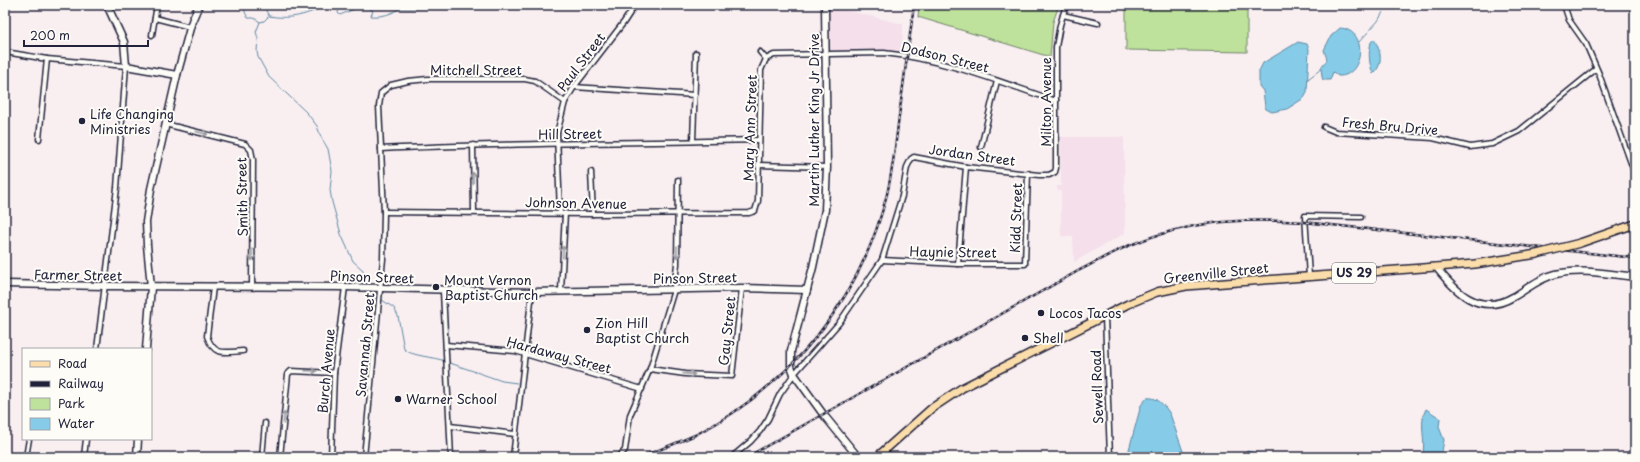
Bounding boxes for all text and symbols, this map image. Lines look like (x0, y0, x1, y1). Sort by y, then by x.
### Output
scale bar (24, 22, 148, 48)
text: 200 m (30, 26, 70, 44)
street label: Paul Street (552, 28, 609, 95)
street label: Martin Luther King Jr Drive (804, 33, 823, 207)
street label: Dodson Street (899, 36, 991, 77)
street label: Milton Avenue (1036, 57, 1055, 147)
street label: Mitchell Street (430, 60, 522, 79)
street label: Mary Ann Street (738, 74, 761, 182)
place label: Life Changing Ministries (90, 104, 174, 138)
street label: Fresh Bru Drive (1341, 112, 1439, 139)
marker: Life Changing Ministries (77, 116, 87, 126)
street label: Hill Street (538, 123, 602, 144)
one-way arrow (196, 130, 209, 138)
street label: Jordan Street (928, 139, 1017, 170)
street label: Smith Street (231, 157, 252, 237)
one-way arrow (469, 172, 477, 185)
street label: Kidd Street (1005, 183, 1026, 253)
street label: Johnson Avenue (525, 192, 627, 213)
street label: Haynie Street (909, 241, 997, 262)
one-way arrow (673, 245, 681, 258)
one-way arrow (559, 246, 567, 259)
one-way arrow (248, 248, 256, 261)
street label: Greenville Street (1162, 258, 1269, 287)
road number: US 29 (1332, 263, 1376, 283)
street label: Farmer Street (34, 264, 122, 285)
street label: Pinson Street (330, 266, 414, 287)
street label: Pinson Street (653, 267, 737, 288)
place label: Mount Vernon Baptist Church (444, 270, 538, 304)
marker: Mount Vernon Baptist Church (431, 282, 441, 292)
street label: Savannah Street (350, 292, 379, 398)
street label: Gay Street (713, 295, 740, 366)
place label: Locos Tacos (1049, 303, 1121, 322)
marker: Locos Tacos (1036, 308, 1046, 318)
place label: Zion Hill Baptist Church (595, 313, 689, 347)
marker: Zion Hill Baptist Church (582, 325, 592, 335)
street label: Burch Avenue (312, 328, 339, 414)
place label: Shell (1033, 328, 1064, 347)
street label: Hardaway Street (505, 331, 614, 378)
marker: Shell (1020, 333, 1030, 343)
legend (22, 348, 152, 440)
street label: Sewell Road (1086, 350, 1107, 424)
text: Road (58, 354, 87, 372)
one-way arrow (304, 368, 317, 375)
one-way arrow (682, 370, 695, 377)
text: Railway (58, 374, 104, 392)
place label: Warner School (406, 389, 497, 408)
text: Park (58, 394, 85, 412)
marker: Warner School (393, 394, 403, 404)
one-way arrow (280, 412, 287, 425)
text: Water (58, 414, 95, 432)

